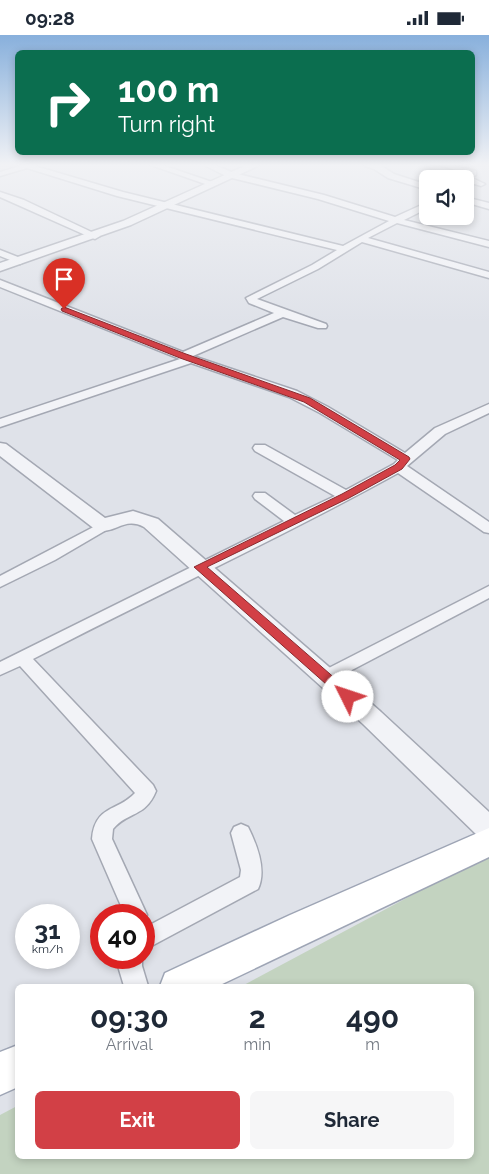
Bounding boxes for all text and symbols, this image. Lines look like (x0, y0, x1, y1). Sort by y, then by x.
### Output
text: 09:28 (25, 7, 75, 29)
text: 100 m (118, 69, 219, 110)
icon: right (35, 70, 100, 135)
text: Turn right (118, 111, 215, 137)
map controls (419, 170, 474, 225)
button: sound (419, 170, 474, 225)
pin (43, 258, 85, 309)
icon: arrive (50, 265, 78, 293)
position arrow (321, 670, 373, 722)
speed limit sign: 40 (90, 904, 155, 969)
text: 31 (34, 915, 61, 945)
text: km/h (32, 942, 63, 956)
text: 09:30 (90, 1000, 169, 1035)
text: 2 (249, 1000, 266, 1035)
text: 490 (346, 1000, 399, 1035)
text: Arrival (106, 1035, 153, 1054)
text: min (243, 1035, 271, 1054)
text: m (365, 1035, 380, 1054)
button: Exit (35, 1091, 240, 1149)
button: Share (250, 1091, 454, 1149)

